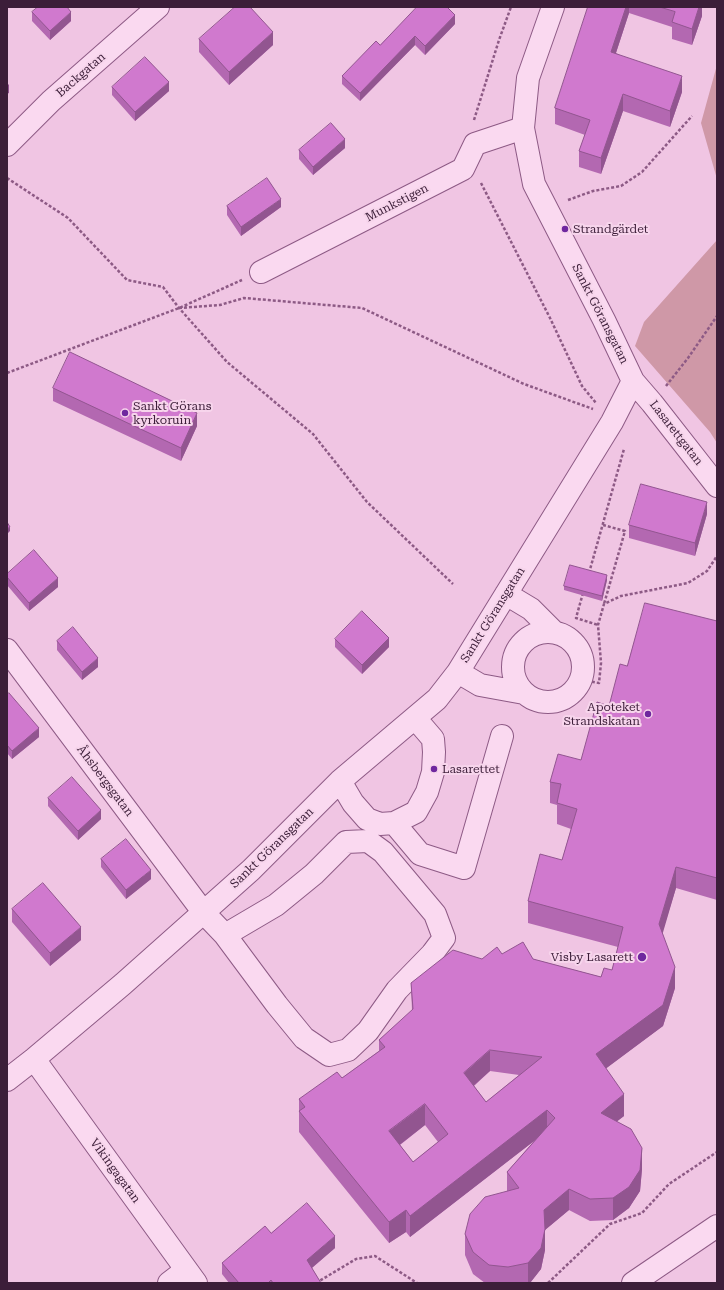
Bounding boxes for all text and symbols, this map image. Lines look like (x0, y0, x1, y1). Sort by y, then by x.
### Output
street label: Backgatan (54, 50, 108, 100)
street label: Munkstigen (363, 181, 431, 225)
place label: Strandgärdet (573, 222, 648, 236)
marker: Strandgärdet (560, 224, 570, 234)
street label: Sankt Göransgatan (569, 262, 631, 366)
street label: Lasarettgatan (646, 398, 706, 468)
place label: Sankt Görans kyrkoruin (133, 399, 211, 427)
marker: Sankt Görans kyrkoruin (120, 408, 130, 418)
street label: Sankt Göransgatan (458, 564, 528, 666)
place label: Apoteket Strandskatan (563, 700, 640, 728)
marker: Apoteket Strandskatan (643, 709, 653, 719)
street label: Åhsbergsgatan (74, 743, 136, 819)
place label: Lasarettet (442, 762, 500, 776)
marker: Lasarettet (429, 764, 439, 774)
street label: Sankt Göransgatan (227, 805, 317, 891)
place label: Visby Lasarett (551, 950, 633, 964)
marker: Visby Lasarett (636, 951, 648, 963)
street label: Vikingagatan (87, 1136, 143, 1206)

